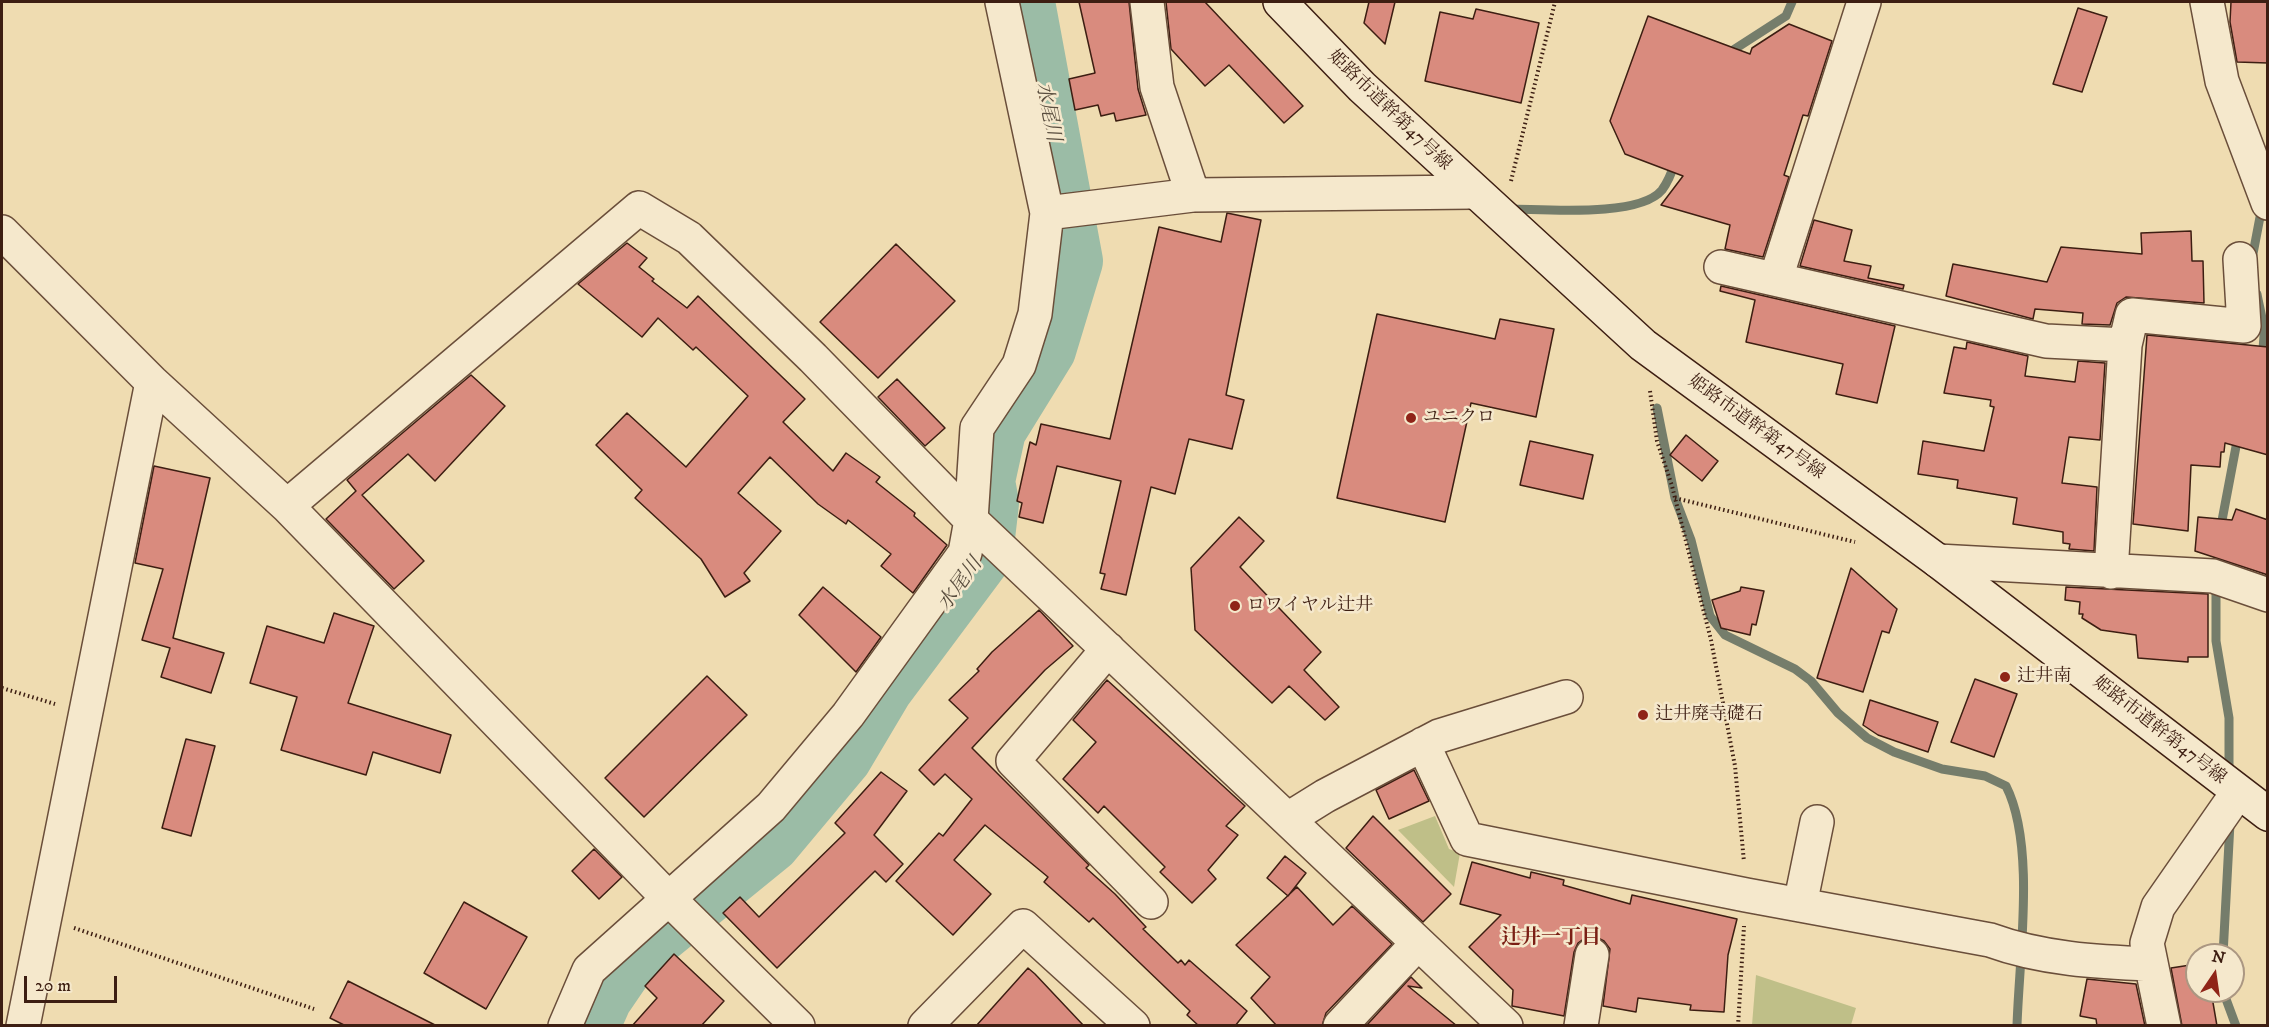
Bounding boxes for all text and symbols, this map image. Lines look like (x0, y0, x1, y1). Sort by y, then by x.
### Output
street label: 姫路市道幹第47号線 (1323, 47, 1455, 175)
water label: 水尾川 (1029, 80, 1065, 144)
street label: 姫路市道幹第47号線 (1684, 371, 1828, 485)
place label: ユニクロ (1423, 407, 1495, 429)
marker: ユニクロ (1404, 411, 1418, 425)
water label: 水尾川 (934, 554, 988, 616)
place label: ロワイヤル辻井 (1247, 595, 1373, 617)
marker: ロワイヤル辻井 (1228, 599, 1242, 613)
place label: 辻井南 (2017, 666, 2071, 688)
marker: 辻井南 (1998, 670, 2012, 684)
street label: 姫路市道幹第47号線 (2088, 672, 2230, 790)
place label: 辻井廃寺礎石 (1655, 704, 1763, 726)
marker: 辻井廃寺礎石 (1636, 708, 1650, 722)
district label: 辻井一丁目 (1501, 927, 1601, 951)
north arrow (2185, 943, 2245, 1003)
text: N (2210, 946, 2227, 969)
scale bar (27, 964, 120, 1002)
text: 20 m (35, 975, 71, 997)

